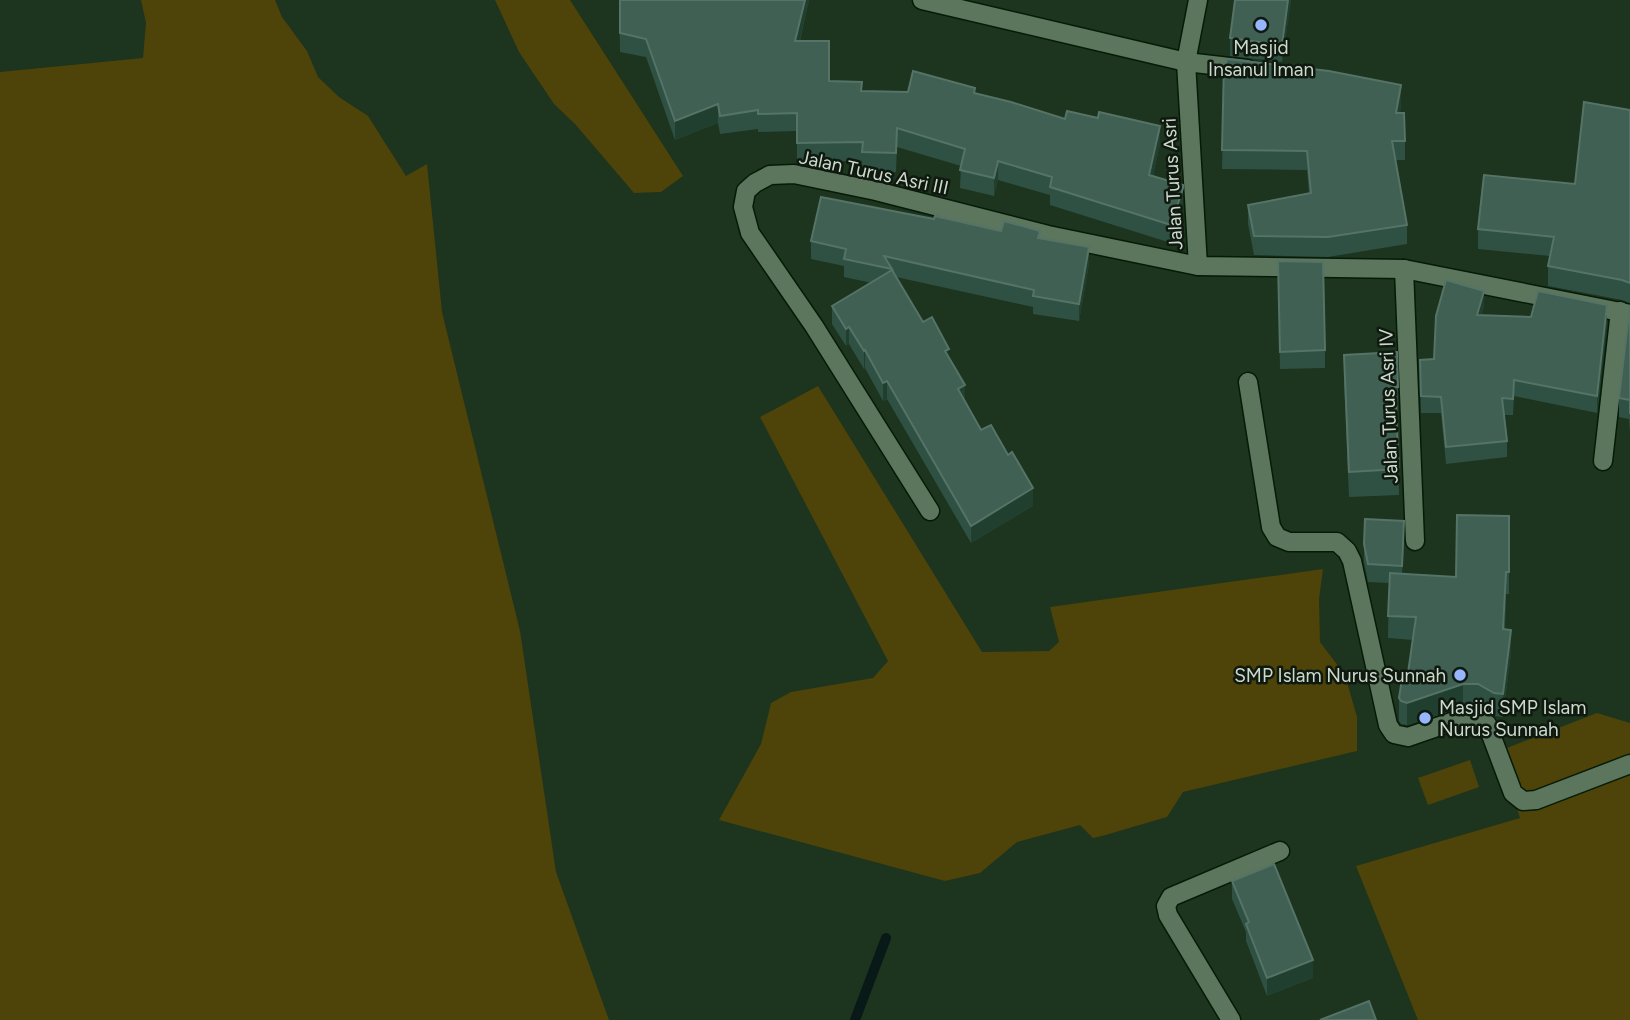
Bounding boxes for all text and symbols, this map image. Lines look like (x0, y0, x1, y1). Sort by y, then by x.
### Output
marker: Masjid Insanul Iman (1253, 17, 1269, 33)
place label: Masjid Insanul Iman (1208, 36, 1314, 81)
street label: Jalan Turus Asri (1158, 117, 1187, 250)
street label: Jalan Turus Asri III (797, 145, 951, 200)
street label: Jalan Turus Asri IV (1374, 328, 1403, 484)
place label: SMP Islam Nurus Sunnah (1234, 664, 1446, 687)
marker: SMP Islam Nurus Sunnah (1452, 667, 1468, 683)
place label: Masjid SMP Islam Nurus Sunnah (1439, 696, 1586, 741)
marker: Masjid SMP Islam Nurus Sunnah (1417, 710, 1433, 726)

